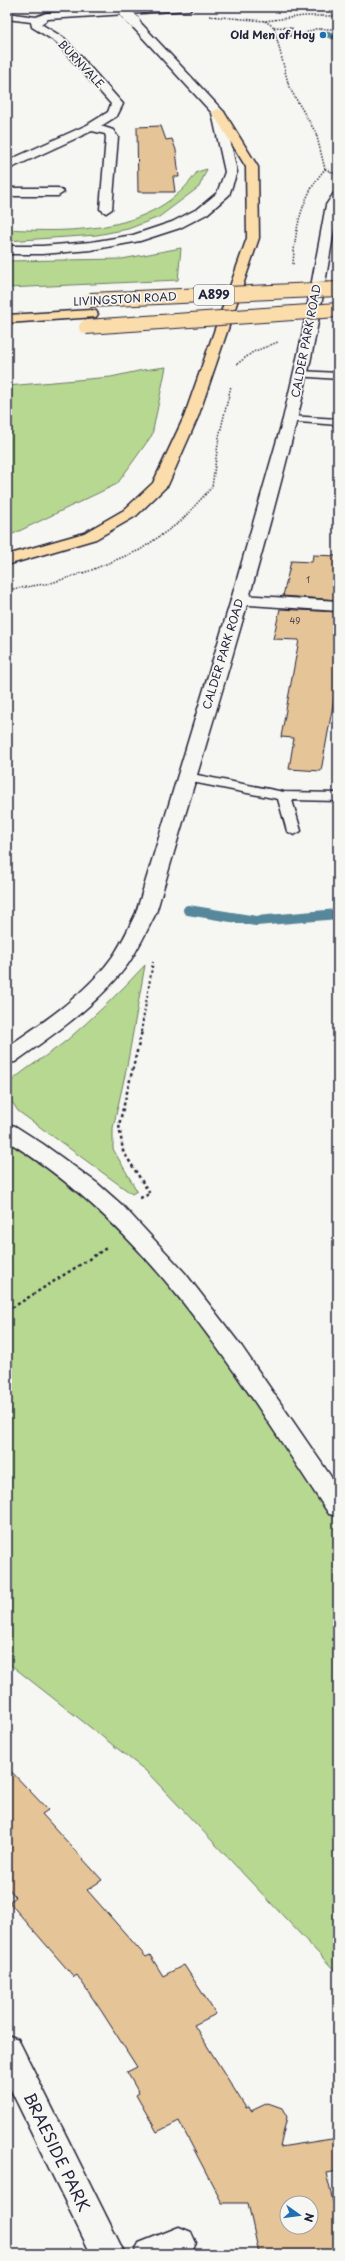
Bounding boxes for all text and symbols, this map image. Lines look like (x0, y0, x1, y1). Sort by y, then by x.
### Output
place label: Old Men of Hoy (230, 26, 315, 43)
marker: Old Men of Hoy (318, 30, 328, 40)
street label: BURNVALE (54, 36, 108, 92)
street label: CALDER PARK ROAD (286, 283, 325, 399)
road number: A899 (194, 285, 234, 305)
street label: LIVINGSTON ROAD (73, 287, 177, 310)
house number: 1 (306, 572, 310, 586)
street label: CALDER PARK ROAD (198, 596, 247, 711)
house number: 49 (289, 613, 301, 627)
street label: BRAESIDE PARK (19, 2088, 97, 2215)
north arrow (279, 2195, 319, 2235)
text: N (300, 2211, 318, 2224)

